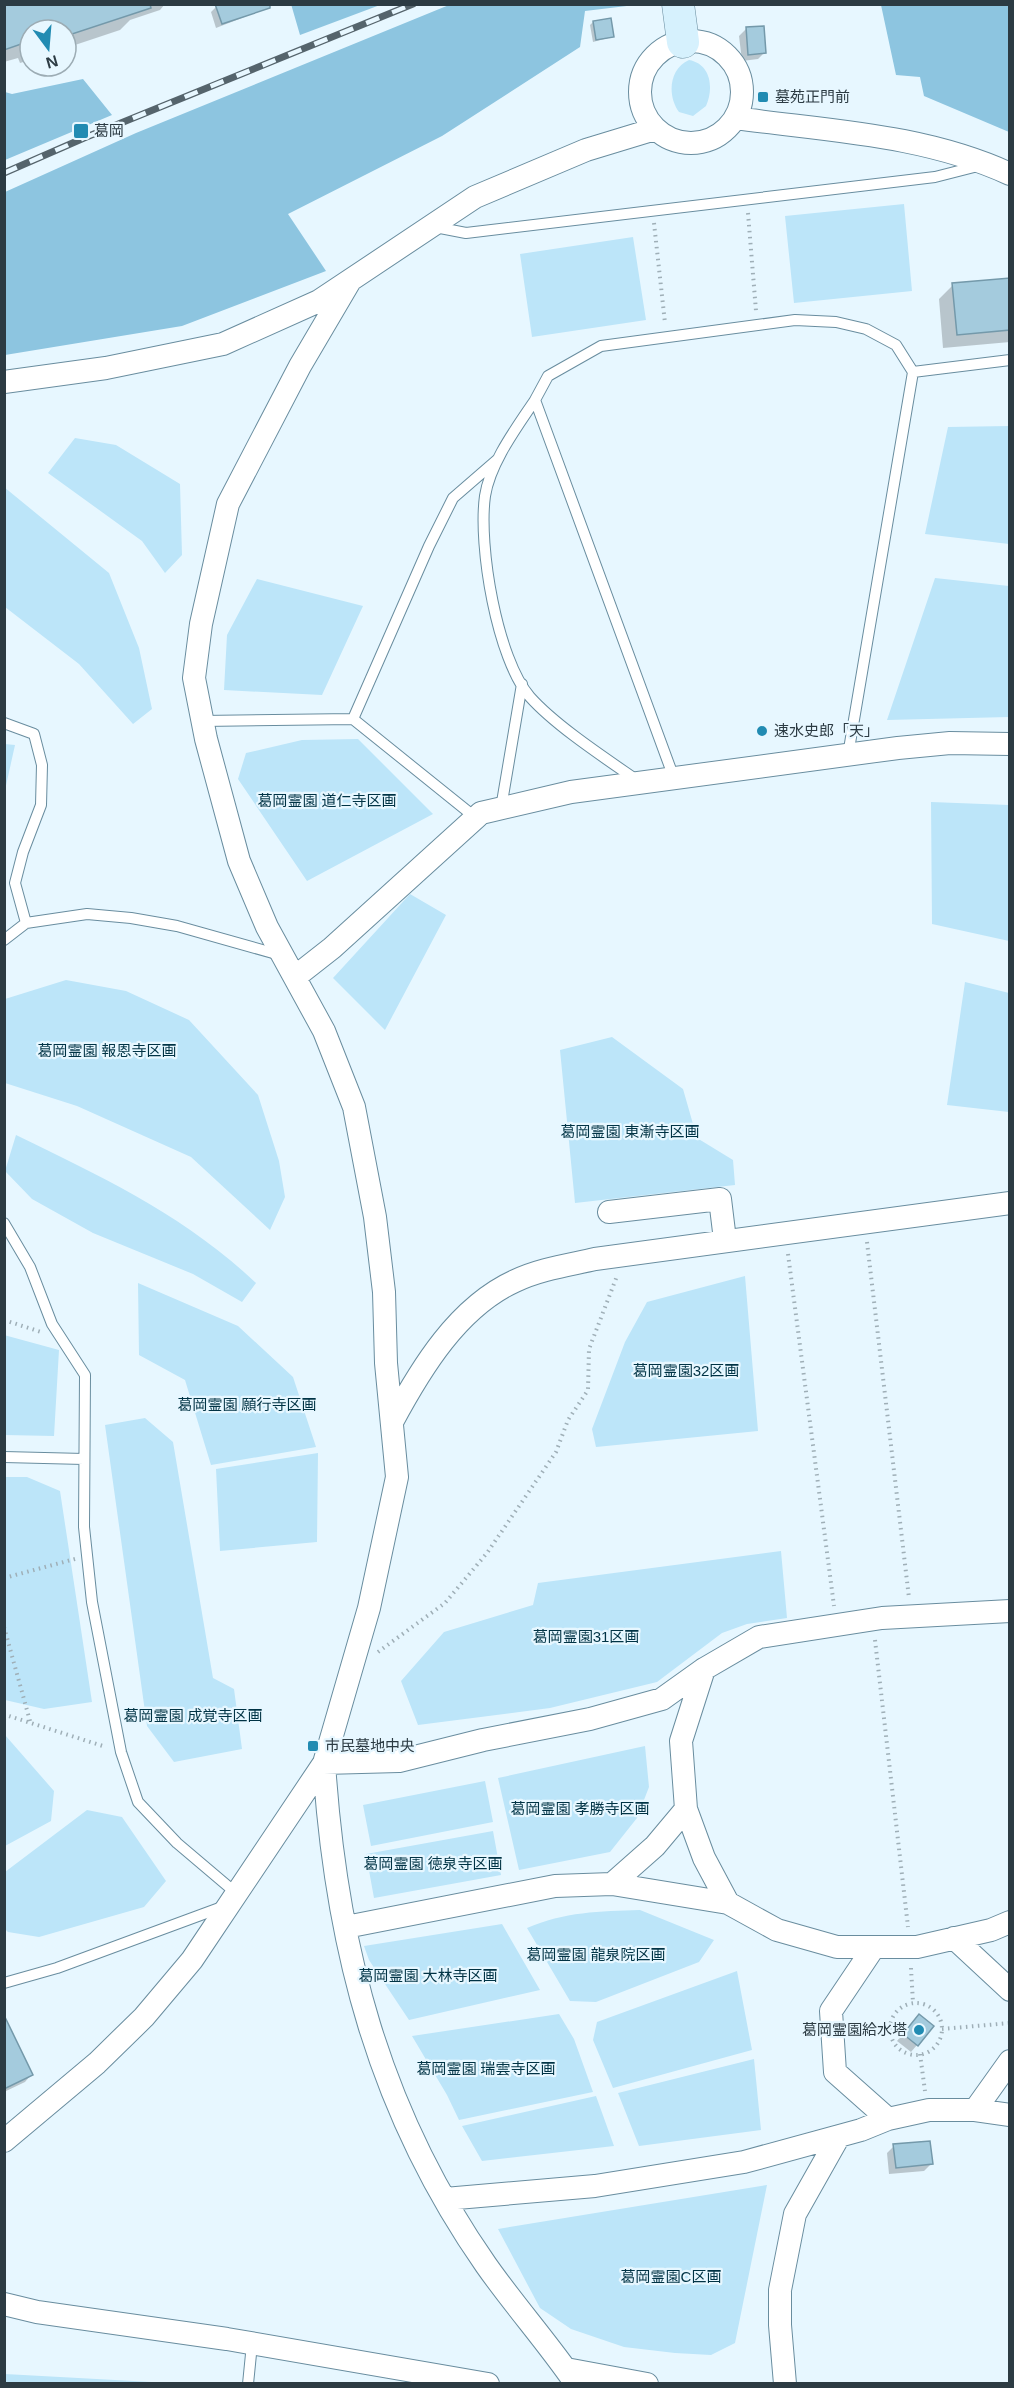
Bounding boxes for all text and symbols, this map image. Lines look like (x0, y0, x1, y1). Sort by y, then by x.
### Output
north arrow (18, 18, 78, 78)
text: N (44, 52, 60, 72)
place label: 墓苑正門前 (775, 88, 850, 105)
marker: 墓苑正門前 (756, 90, 770, 104)
marker: 葛岡 (72, 122, 90, 140)
place label: 葛岡 (94, 122, 124, 139)
place label: 速水史郎「天」 (774, 722, 879, 739)
marker: 速水史郎「天」 (755, 724, 769, 738)
park label: 葛岡霊園 道仁寺区画 (257, 792, 397, 809)
park label: 葛岡霊園 報恩寺区画 (37, 1042, 177, 1059)
park label: 葛岡霊園 東漸寺区画 (560, 1123, 700, 1140)
park label: 葛岡霊園32区画 (633, 1362, 739, 1379)
park label: 葛岡霊園 願行寺区画 (177, 1396, 317, 1413)
park label: 葛岡霊園31区画 (533, 1628, 639, 1645)
park label: 葛岡霊園 成覚寺区画 (123, 1707, 263, 1724)
place label: 市民墓地中央 (325, 1737, 415, 1754)
marker: 市民墓地中央 (306, 1739, 320, 1753)
park label: 葛岡霊園 孝勝寺区画 (510, 1800, 650, 1817)
park label: 葛岡霊園 徳泉寺区画 (363, 1855, 503, 1872)
park label: 葛岡霊園 龍泉院区画 (526, 1946, 666, 1963)
park label: 葛岡霊園 大林寺区画 (358, 1967, 498, 1984)
place label: 葛岡霊園給水塔 (802, 2021, 907, 2038)
marker: 葛岡霊園給水塔 (912, 2023, 926, 2037)
park label: 葛岡霊園 瑞雲寺区画 (416, 2060, 556, 2077)
park label: 葛岡霊園C区画 (621, 2268, 721, 2285)

